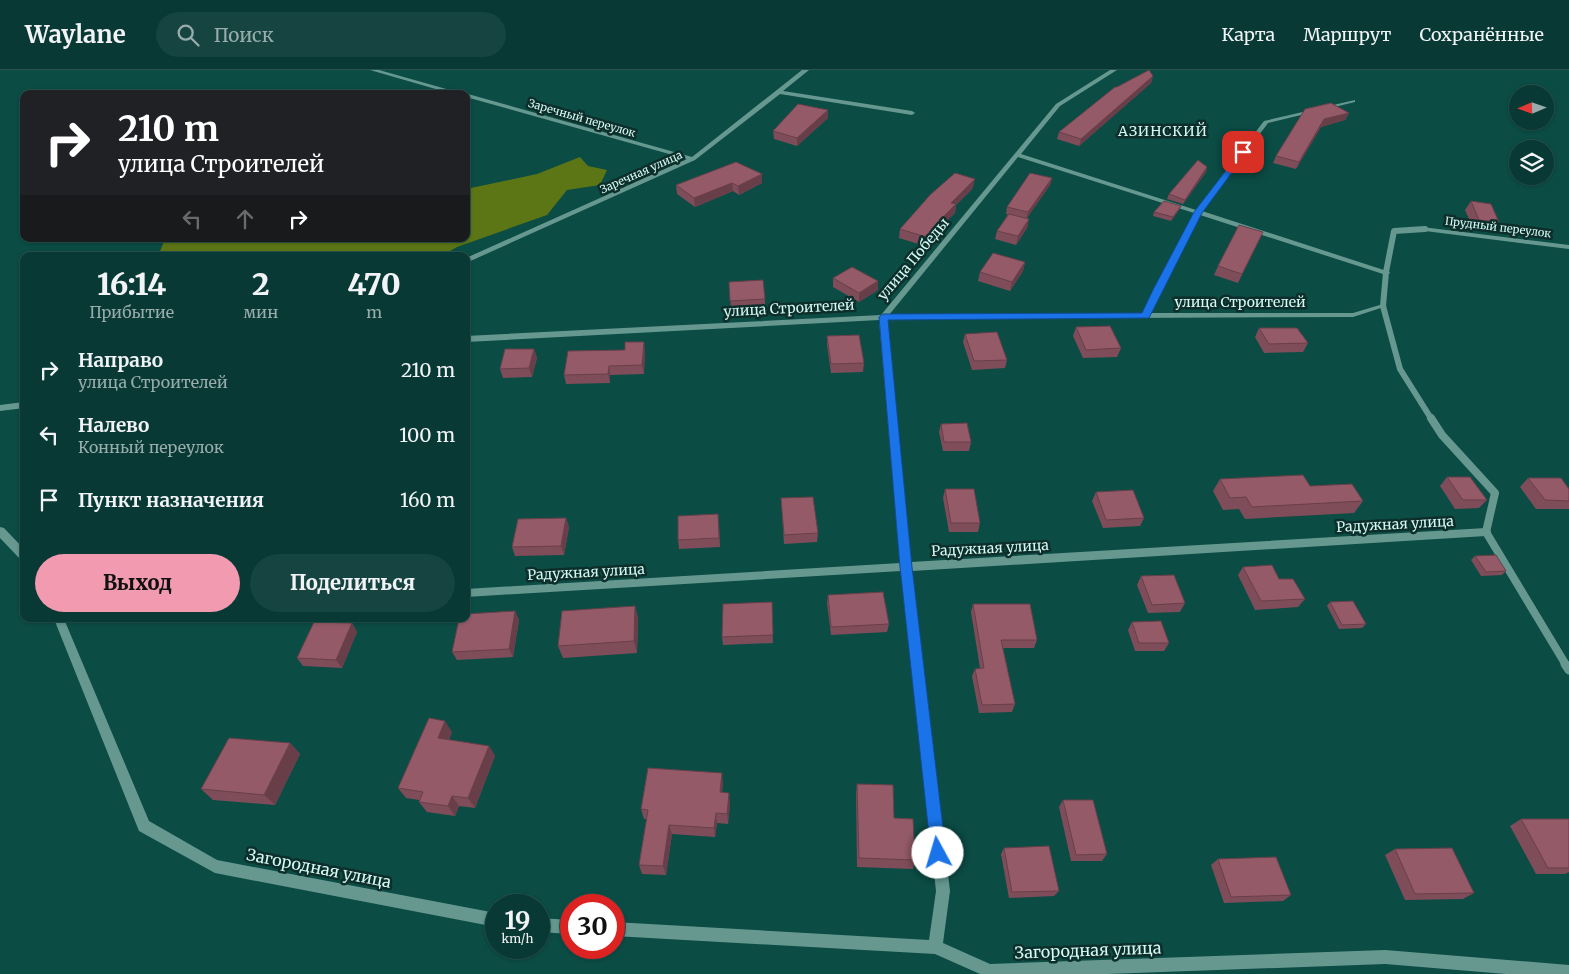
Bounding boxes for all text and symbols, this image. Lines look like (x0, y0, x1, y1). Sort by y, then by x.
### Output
search box (156, 12, 506, 57)
text: Waylane (25, 19, 126, 50)
icon: search (174, 21, 202, 49)
text: Поиск (214, 23, 274, 47)
text: Карта (1222, 23, 1275, 46)
text: Маршрут (1303, 23, 1391, 46)
text: Сохранённые (1419, 23, 1544, 46)
north arrow (1509, 85, 1554, 130)
map controls (1509, 85, 1554, 185)
street label: Заречный переулок (527, 96, 637, 140)
text: 210 m (118, 107, 219, 151)
icon: right (35, 110, 100, 175)
district label: АЗИНСКИЙ (1117, 122, 1208, 140)
pin (1222, 131, 1264, 173)
icon: arrive (1229, 138, 1257, 166)
button: layers (1509, 140, 1554, 185)
street label: Заречная улица (598, 148, 684, 196)
text: улица Строителей (118, 150, 324, 178)
icon: left (178, 205, 206, 233)
icon: ahead (231, 205, 259, 233)
icon: right (284, 205, 312, 233)
street label: улица Победы (873, 214, 953, 304)
street label: Прудный переулок (1444, 214, 1552, 240)
text: 16:14 (97, 265, 166, 303)
text: 2 (252, 265, 270, 303)
text: 470 (347, 265, 401, 303)
street label: улица Строителей (1174, 293, 1306, 311)
street label: улица Строителей (723, 296, 855, 320)
text: Прибытие (89, 302, 174, 322)
text: мин (243, 302, 278, 322)
text: m (366, 302, 382, 322)
text: Направо (78, 348, 163, 372)
icon: right (35, 356, 63, 384)
text: 210 m (401, 358, 455, 382)
text: улица Строителей (78, 372, 228, 392)
text: Налево (78, 413, 149, 437)
icon: left (35, 421, 63, 449)
text: 100 m (399, 423, 455, 447)
text: Конный переулок (78, 437, 224, 457)
icon: arrive (35, 486, 63, 514)
text: Пункт назначения (78, 488, 264, 512)
text: 160 m (400, 488, 455, 512)
street label: Радужная улица (1336, 512, 1455, 536)
street label: Радужная улица (931, 536, 1050, 560)
button: Выход (35, 554, 240, 612)
button: Поделиться (250, 554, 455, 612)
street label: Радужная улица (527, 560, 646, 584)
position arrow (911, 826, 963, 878)
street label: Загородная улица (245, 844, 393, 892)
speed limit sign: 30 (560, 894, 625, 959)
text: 19 (505, 904, 530, 936)
text: km/h (502, 931, 533, 946)
street label: Загородная улица (1014, 937, 1162, 963)

